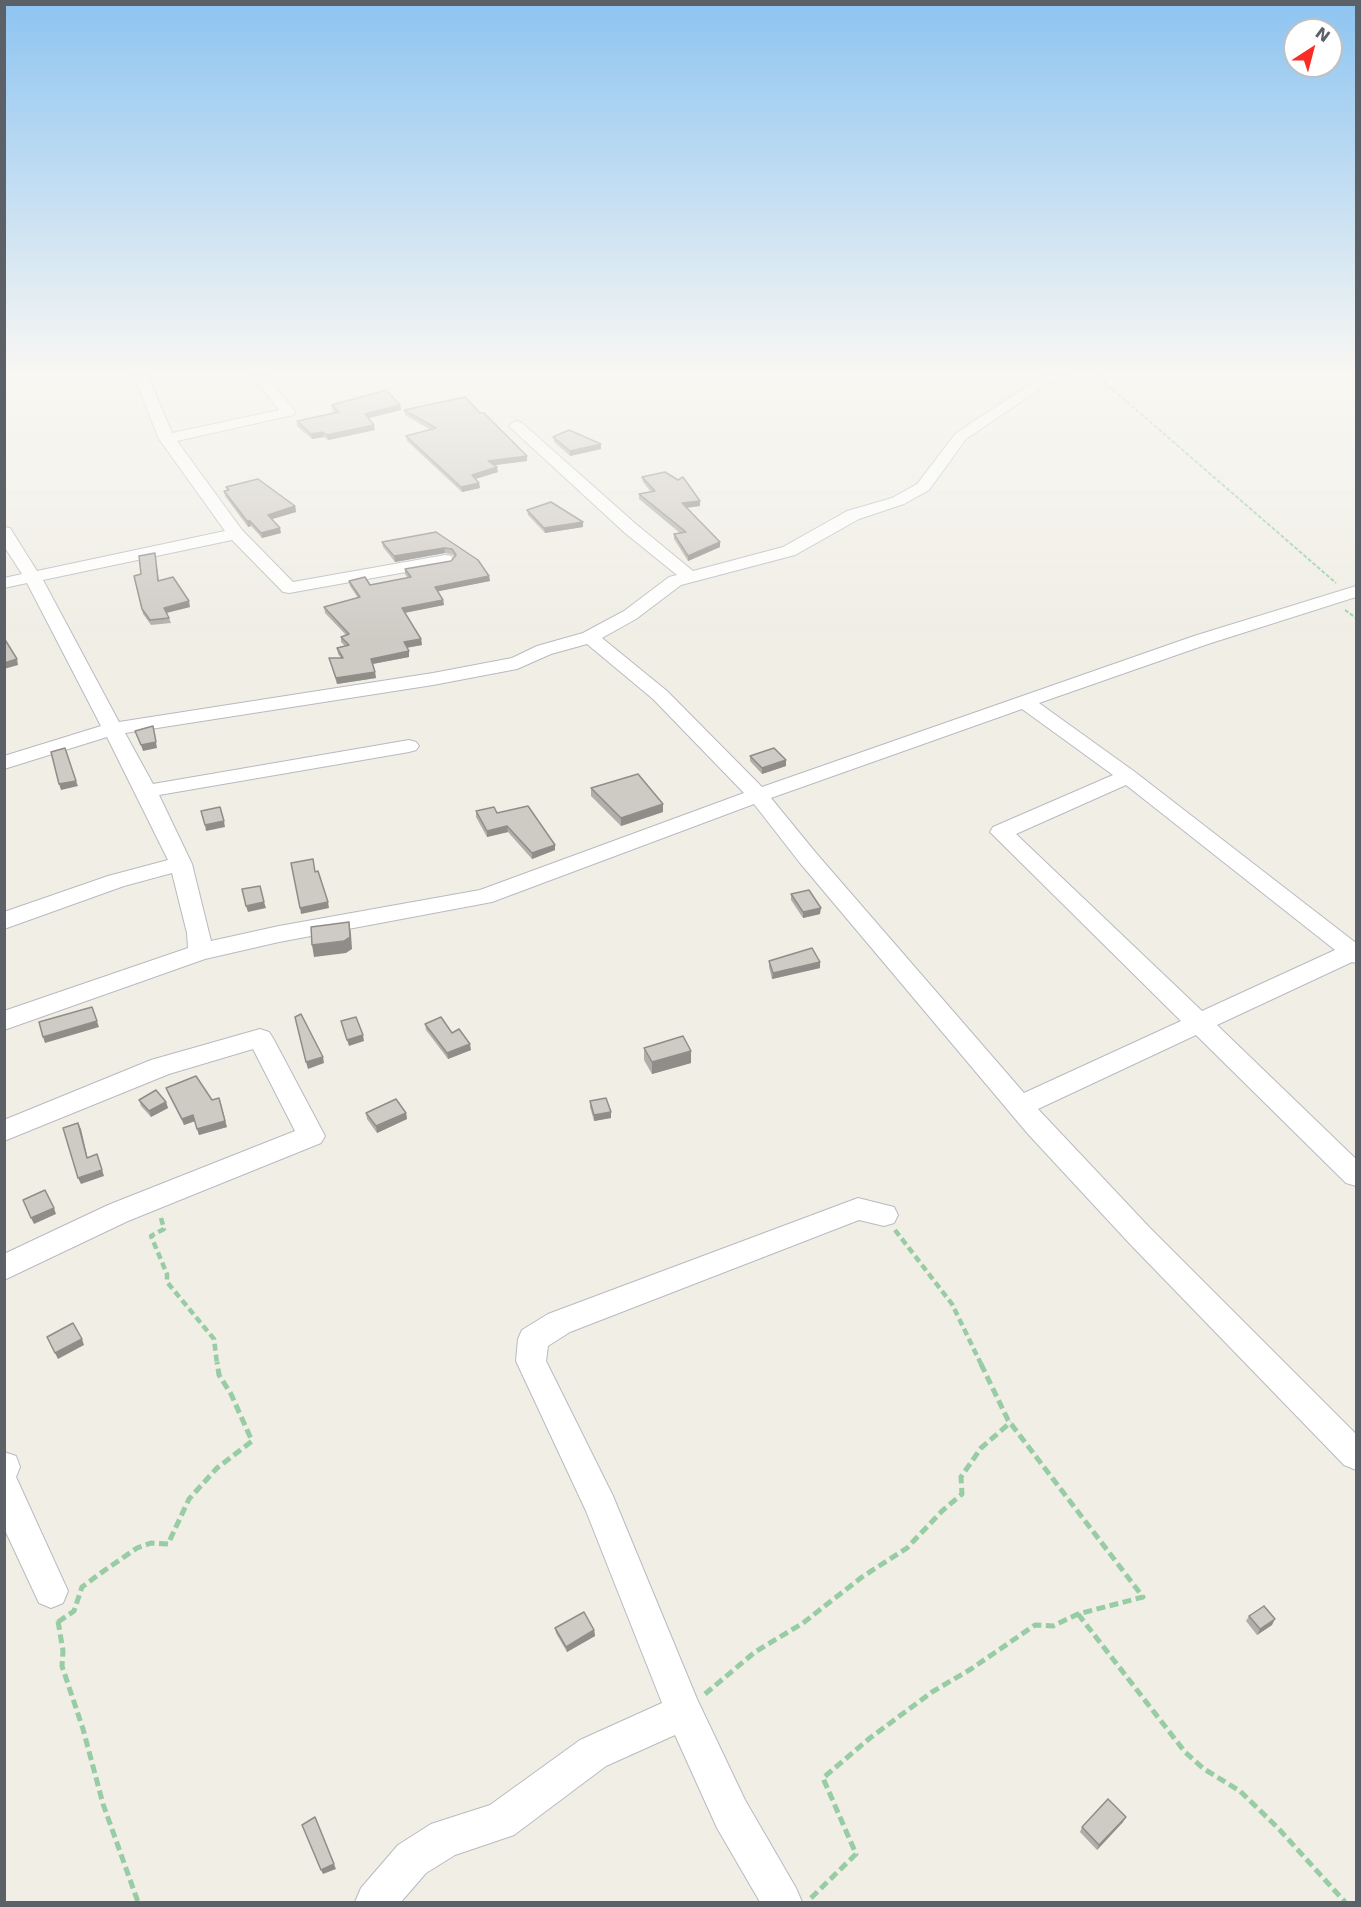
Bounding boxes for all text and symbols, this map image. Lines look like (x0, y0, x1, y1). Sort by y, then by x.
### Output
north arrow (1283, 18, 1343, 78)
text: N (1312, 23, 1334, 46)

